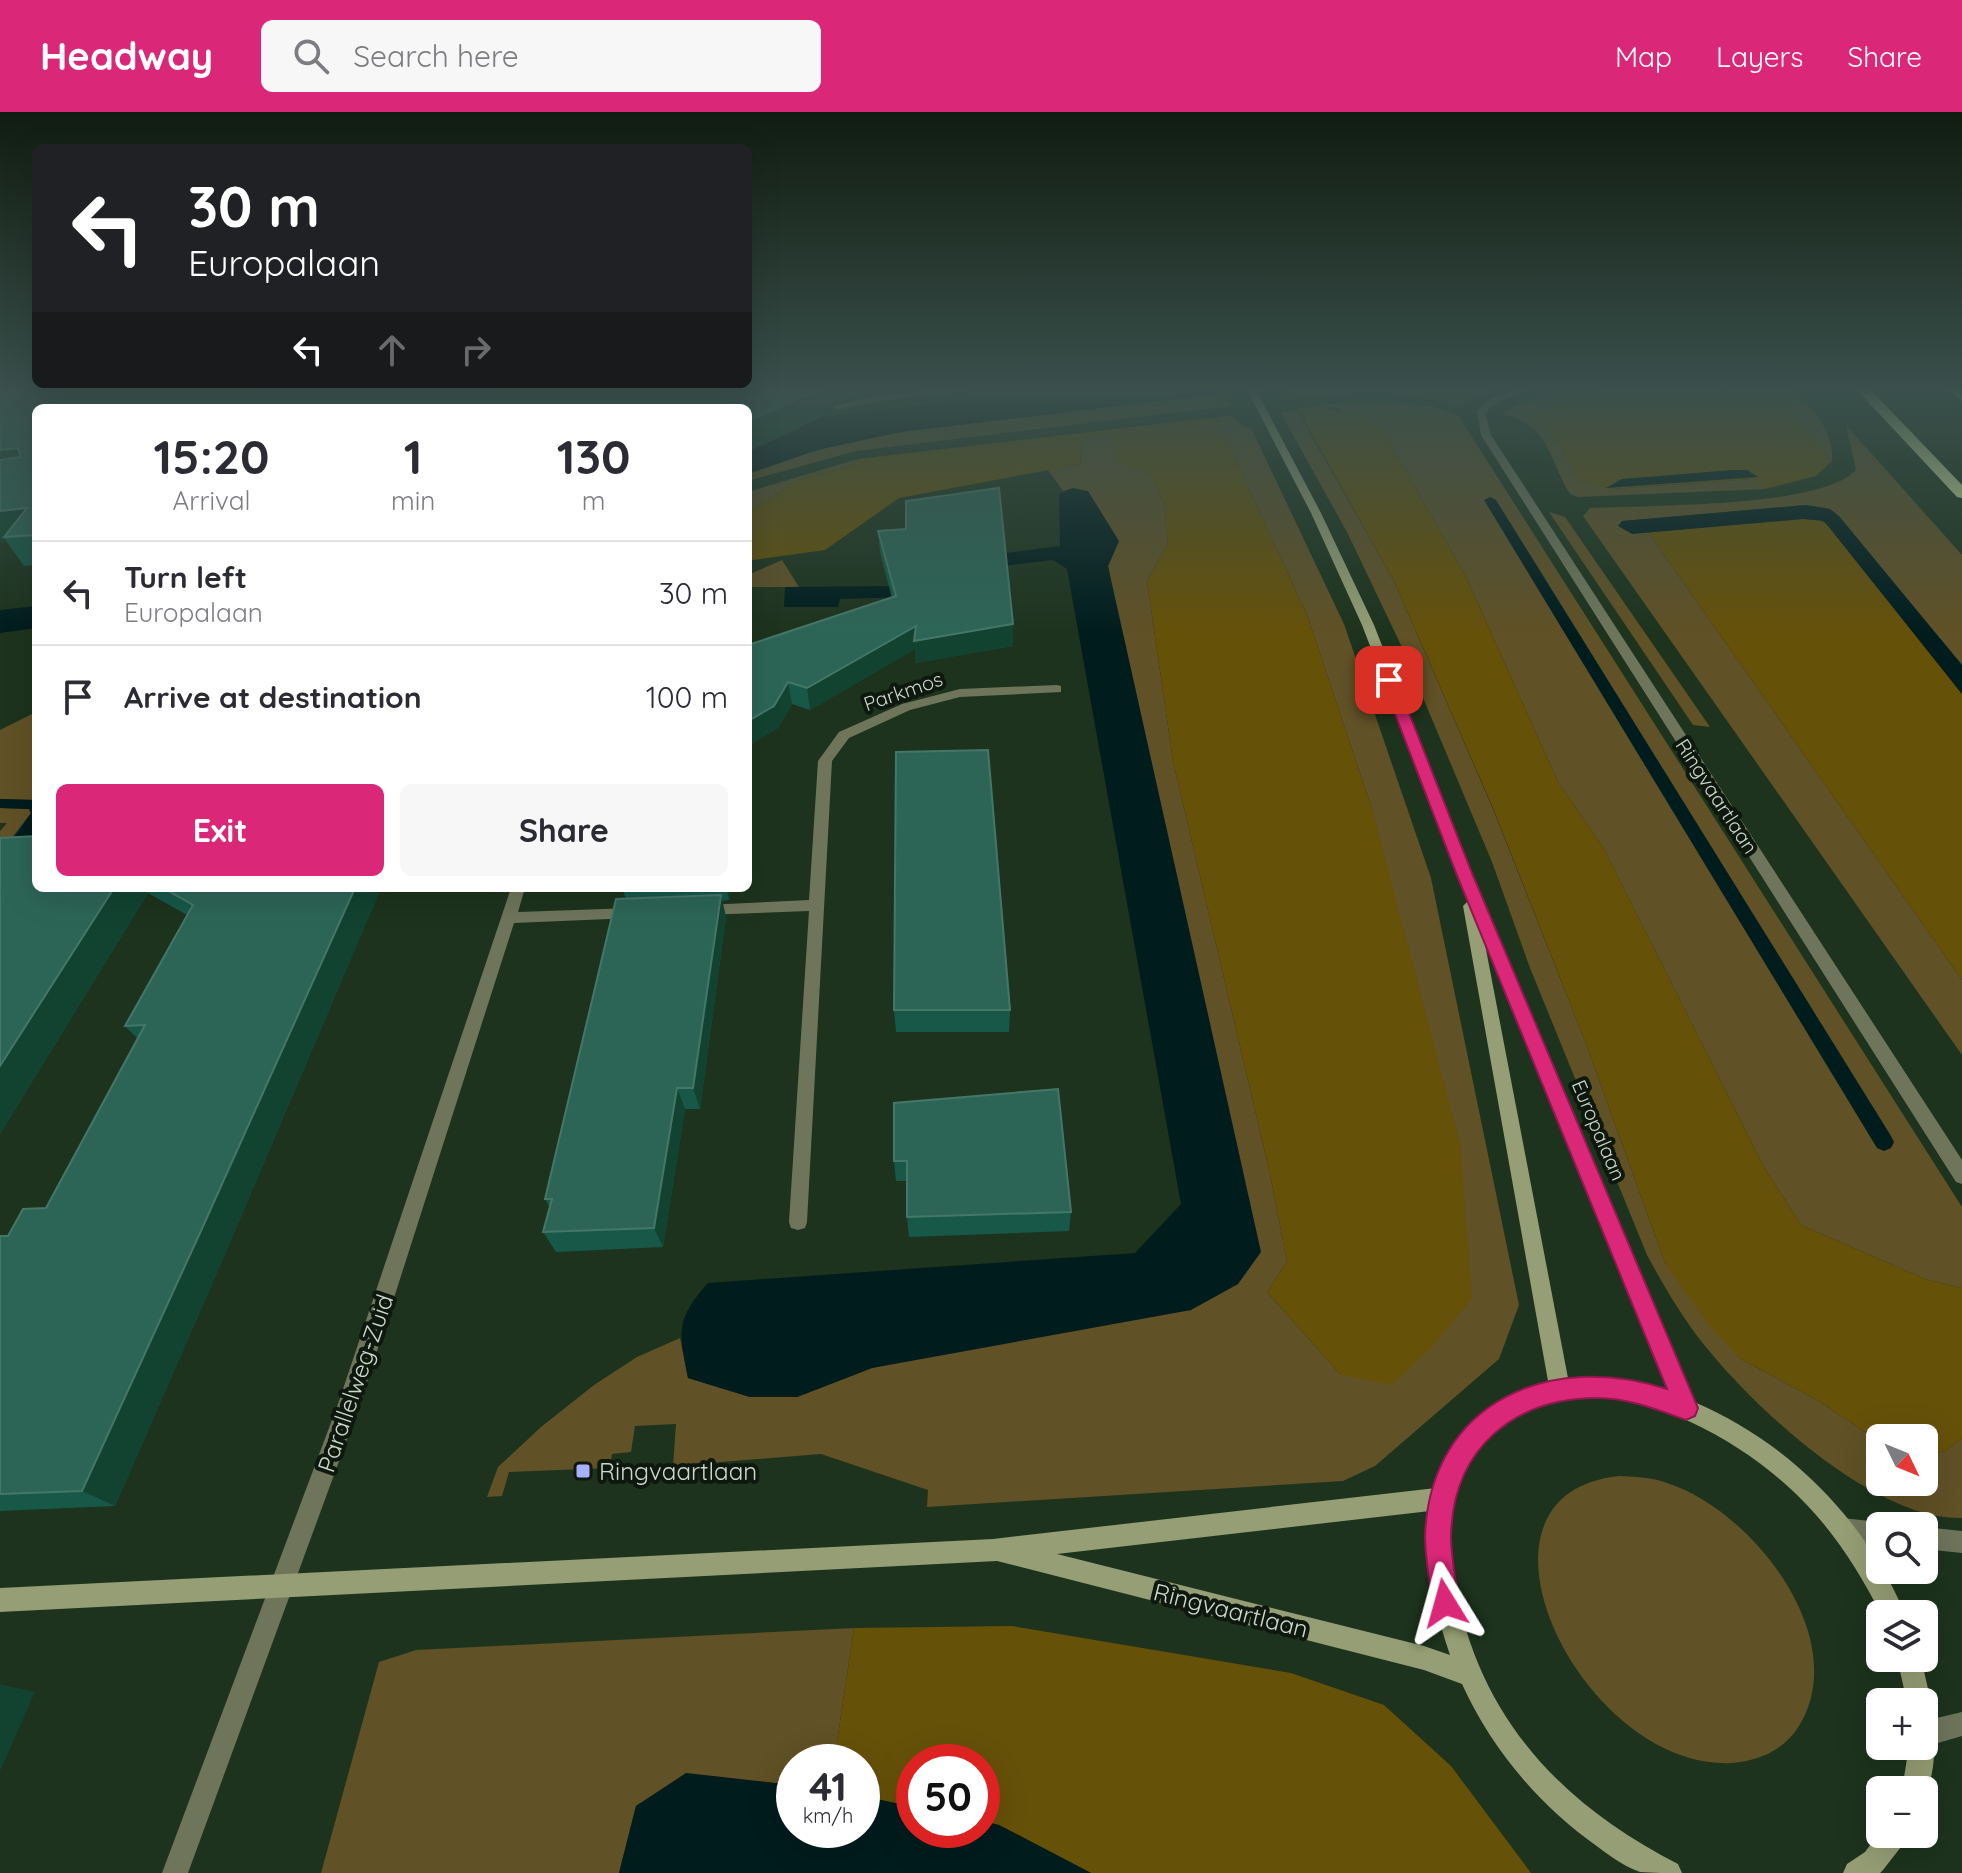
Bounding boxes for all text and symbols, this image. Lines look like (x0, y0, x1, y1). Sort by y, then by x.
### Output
search box (261, 20, 821, 92)
text: Headway (40, 32, 213, 80)
icon: search (289, 34, 333, 78)
text: Search here (353, 37, 519, 75)
text: Map (1615, 39, 1672, 74)
text: Layers (1716, 39, 1803, 74)
text: Share (1847, 39, 1922, 74)
text: 30 m (188, 171, 320, 241)
icon: left (56, 176, 160, 280)
text: Europalaan (188, 240, 380, 285)
icon: left (286, 328, 330, 372)
icon: ahead (370, 328, 414, 372)
icon: right (454, 328, 498, 372)
text: 15:20 (153, 426, 270, 486)
text: 1 (404, 426, 422, 486)
text: 130 (557, 426, 631, 486)
text: Arrival (173, 484, 250, 517)
text: min (391, 484, 435, 517)
text: m (582, 484, 605, 517)
text: Turn left (124, 558, 247, 596)
icon: left (56, 571, 100, 615)
text: 30 m (659, 574, 728, 612)
text: Europalaan (124, 596, 263, 629)
pin (1355, 646, 1423, 714)
icon: arrive (1367, 658, 1411, 702)
street label: Parkmos (860, 666, 946, 716)
icon: arrive (56, 675, 100, 719)
text: Arrive at destination (124, 678, 422, 716)
text: 100 m (646, 678, 728, 716)
street label: Ringvaartlaan (1671, 734, 1763, 858)
button: Exit (56, 784, 384, 876)
button: Share (400, 784, 728, 876)
street label: Europalaan (1567, 1076, 1631, 1184)
street label: Parallelweg-Zuid (310, 1290, 400, 1476)
north arrow (1866, 1424, 1938, 1496)
map controls (1866, 1424, 1938, 1848)
place label: Ringvaartlaan (599, 1456, 757, 1486)
marker: Ringvaartlaan (574, 1462, 592, 1480)
button: search (1866, 1512, 1938, 1584)
position arrow (1403, 1561, 1487, 1645)
street label: Ringvaartlaan (1151, 1576, 1311, 1644)
button: layers (1866, 1600, 1938, 1672)
button: + (1866, 1688, 1938, 1760)
speed limit sign: 50 (896, 1744, 1000, 1848)
text: 41 (809, 1761, 847, 1811)
button: − (1866, 1776, 1938, 1848)
text: km/h (803, 1803, 853, 1828)

